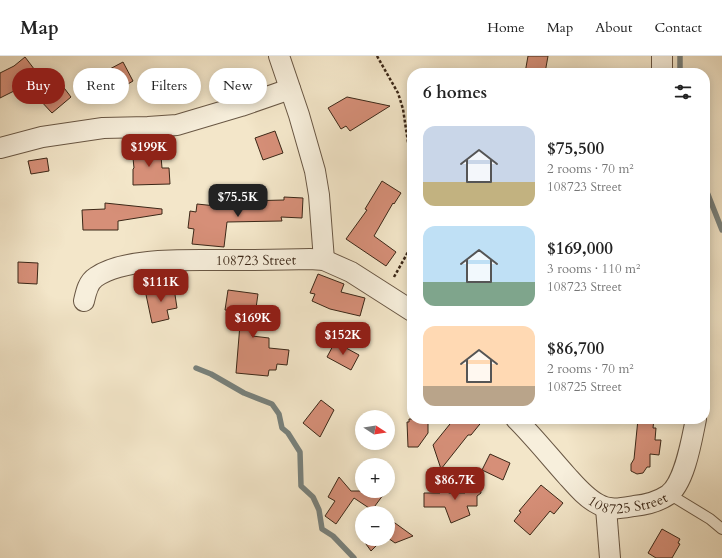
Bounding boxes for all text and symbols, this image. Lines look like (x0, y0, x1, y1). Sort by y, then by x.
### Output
text: Map (20, 15, 59, 41)
text: Home (487, 18, 525, 37)
text: Map (547, 18, 573, 37)
text: About (595, 18, 632, 37)
text: Contact (654, 18, 702, 37)
chip: Buy (12, 68, 65, 104)
chip: Rent (73, 68, 129, 104)
chip: Filters (137, 68, 201, 104)
chip: New (209, 68, 267, 104)
text: 6 homes (423, 81, 487, 104)
icon: filters (672, 81, 694, 103)
pin: $199K (121, 134, 177, 168)
text: $75,500 (547, 137, 604, 160)
text: $199K (130, 138, 168, 156)
icon: home (455, 142, 503, 190)
text: 2 rooms · 70 m² (547, 160, 634, 178)
text: 108723 Street (547, 178, 622, 196)
pin: $75.5K (205, 184, 271, 218)
text: $75.5K (218, 188, 258, 206)
text: $169,000 (547, 237, 613, 260)
icon: home (455, 242, 503, 290)
street label: 108723 Street (216, 250, 297, 270)
text: 3 rooms · 110 m² (547, 260, 640, 278)
pin: $111K (133, 269, 189, 303)
text: $111K (142, 273, 180, 291)
text: 108723 Street (547, 278, 622, 296)
pin: $169K (225, 305, 281, 339)
text: $169K (234, 309, 272, 327)
pin: $152K (315, 322, 371, 356)
text: $152K (324, 326, 362, 344)
text: $86,700 (547, 337, 604, 360)
icon: home (455, 342, 503, 390)
text: 2 rooms · 70 m² (547, 360, 634, 378)
text: 108725 Street (547, 378, 622, 396)
north arrow (355, 410, 395, 450)
map controls (355, 410, 395, 546)
button: + (355, 458, 395, 498)
pin: $86.7K (422, 467, 488, 501)
text: $86.7K (435, 471, 475, 489)
street label: 108725 Street (584, 488, 671, 518)
button: − (355, 506, 395, 546)

